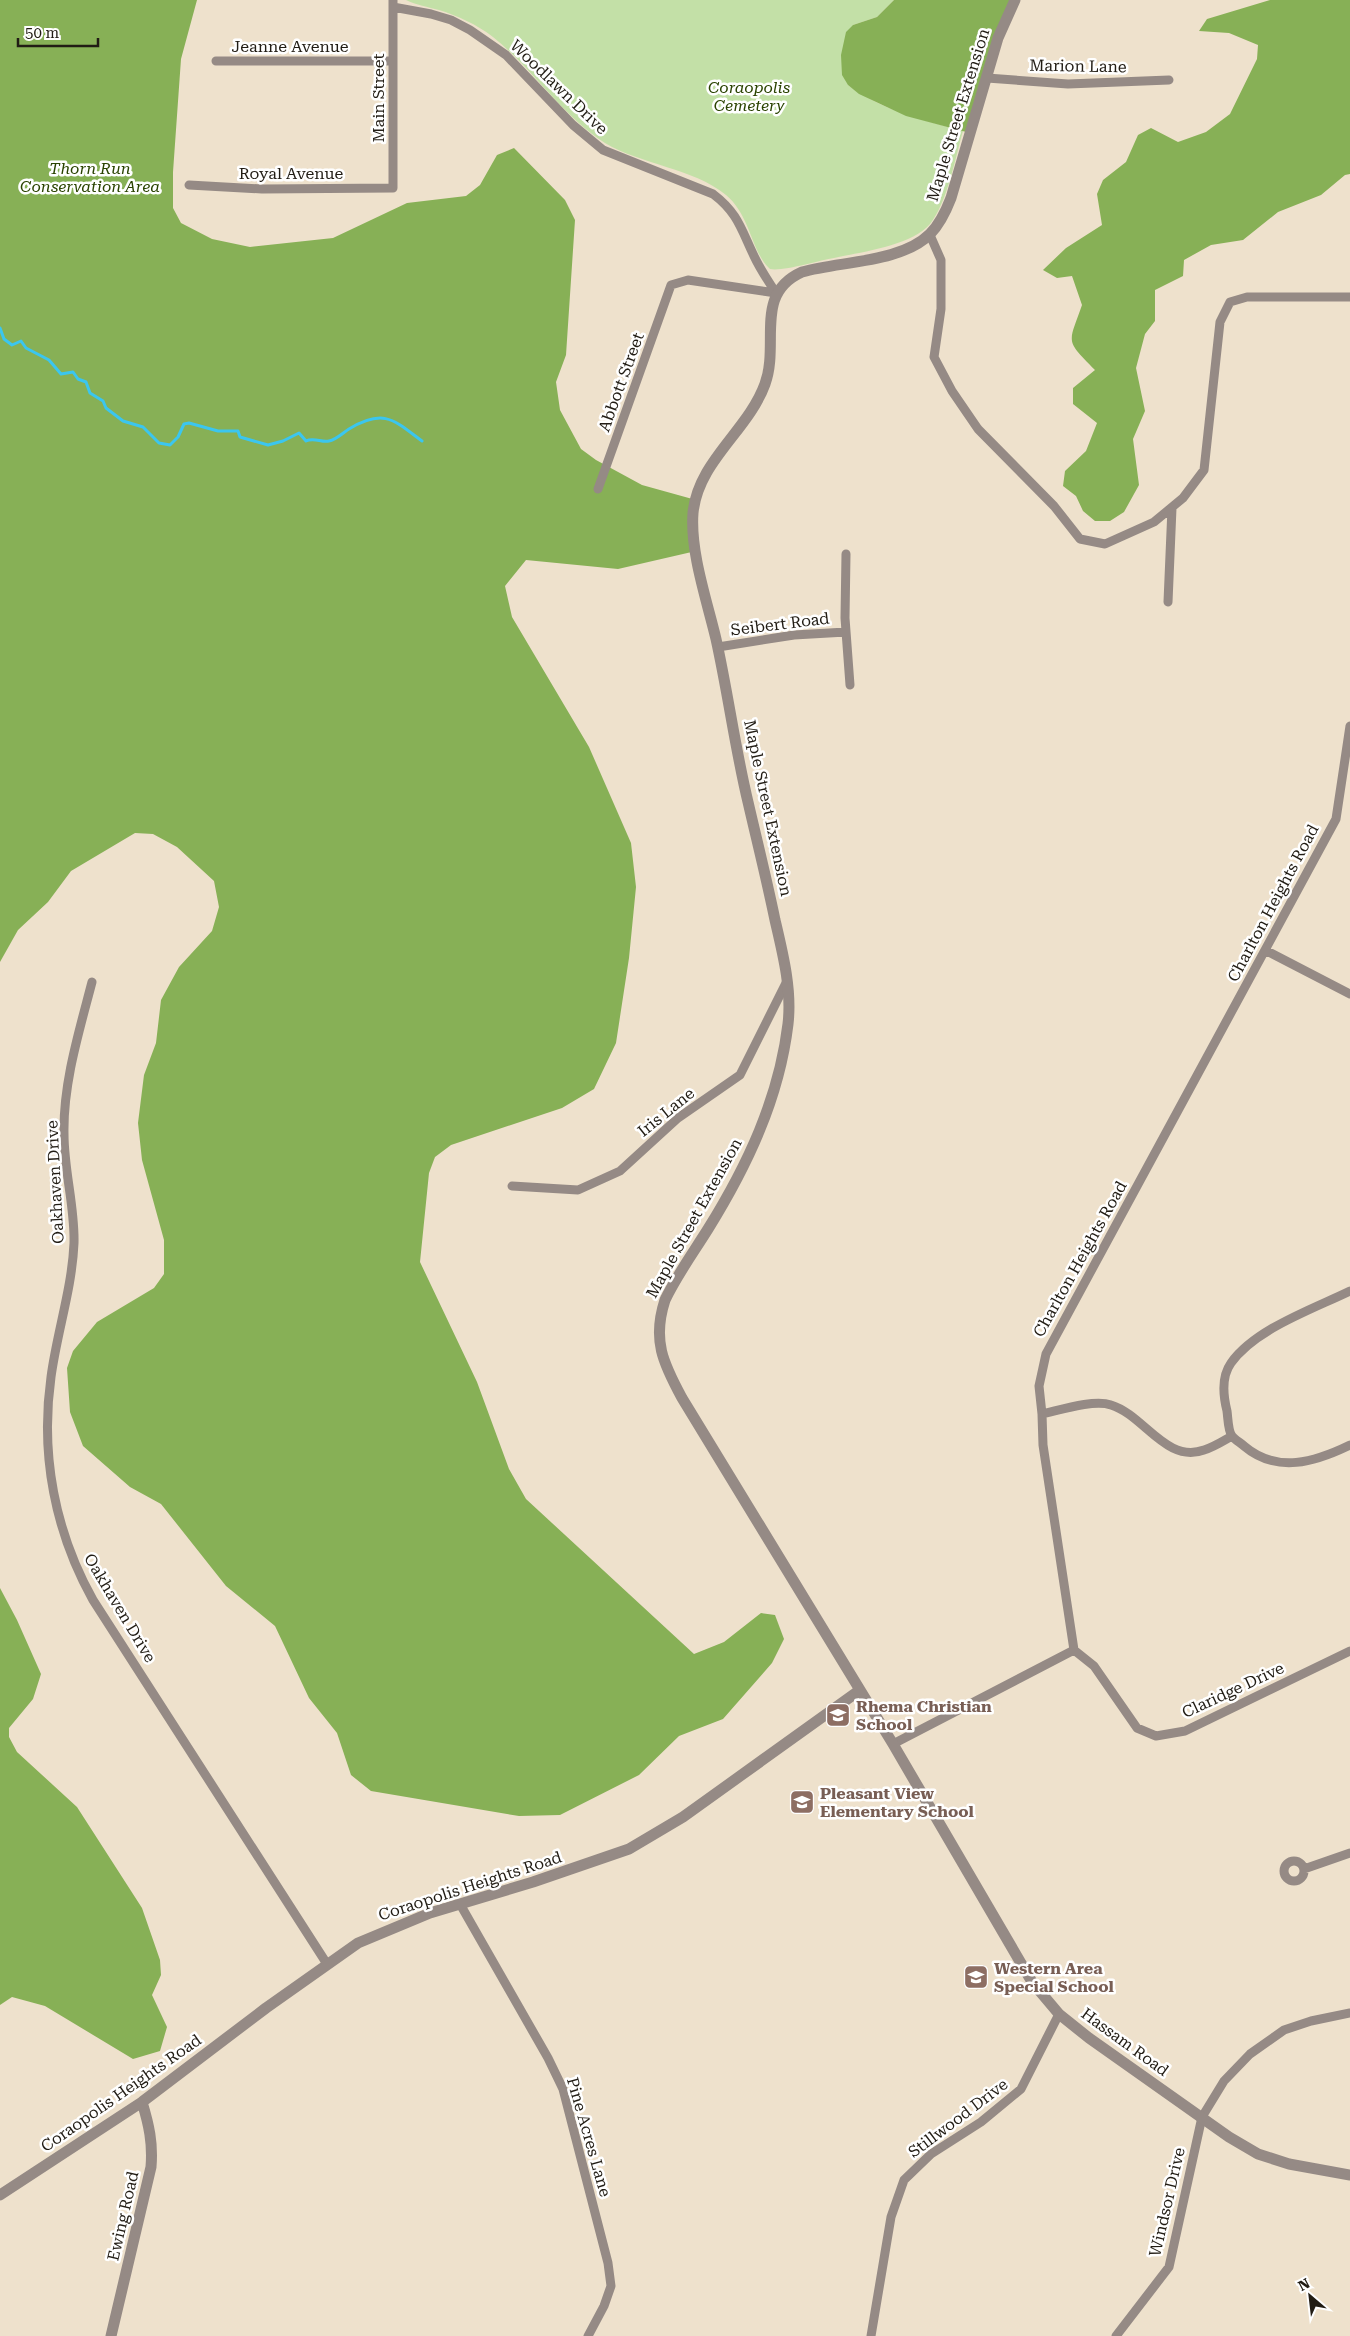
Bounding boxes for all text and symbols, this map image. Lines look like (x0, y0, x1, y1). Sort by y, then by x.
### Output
scale bar (18, 15, 98, 47)
text: 50 m (25, 24, 60, 42)
street label: Maple Street Extension (923, 26, 993, 204)
street label: Woodlawn Drive (506, 36, 612, 138)
street label: Jeanne Avenue (231, 37, 349, 56)
street label: Main Street (369, 53, 388, 143)
street label: Marion Lane (1029, 56, 1127, 76)
park label: Coraopolis Cemetery (708, 78, 790, 115)
park label: Thorn Run Conservation Area (20, 159, 160, 196)
street label: Royal Avenue (239, 164, 343, 183)
street label: Abbott Street (594, 330, 648, 434)
street label: Seibert Road (730, 609, 830, 639)
street label: Maple Street Extension (740, 718, 796, 898)
street label: Charlton Heights Road (1223, 821, 1323, 985)
street label: Iris Lane (634, 1083, 698, 1141)
street label: Oakhaven Drive (42, 1120, 68, 1244)
street label: Maple Street Extension (642, 1135, 746, 1301)
street label: Charlton Heights Road (1029, 1178, 1131, 1340)
street label: Oakhaven Drive (80, 1550, 160, 1666)
street label: Claridge Drive (1179, 1658, 1287, 1722)
place label: Rhema Christian School (856, 1697, 992, 1734)
school or university icon: Rhema Christian School (825, 1702, 851, 1728)
place label: Pleasant View Elementary School (820, 1784, 975, 1821)
school or university icon: Pleasant View Elementary School (789, 1789, 815, 1815)
street label: Coraopolis Heights Road (376, 1847, 564, 1925)
place label: Western Area Special School (994, 1959, 1115, 1996)
school or university icon: Western Area Special School (963, 1964, 989, 1990)
street label: Hassam Road (1078, 2004, 1172, 2080)
street label: Coraopolis Heights Road (37, 2030, 205, 2156)
street label: Stillwood Drive (905, 2074, 1012, 2162)
street label: Pine Acres Lane (563, 2075, 615, 2199)
street label: Windsor Drive (1145, 2145, 1189, 2259)
street label: Ewing Road (103, 2169, 143, 2263)
north arrow (1285, 2271, 1335, 2321)
text: N (1295, 2275, 1313, 2294)

